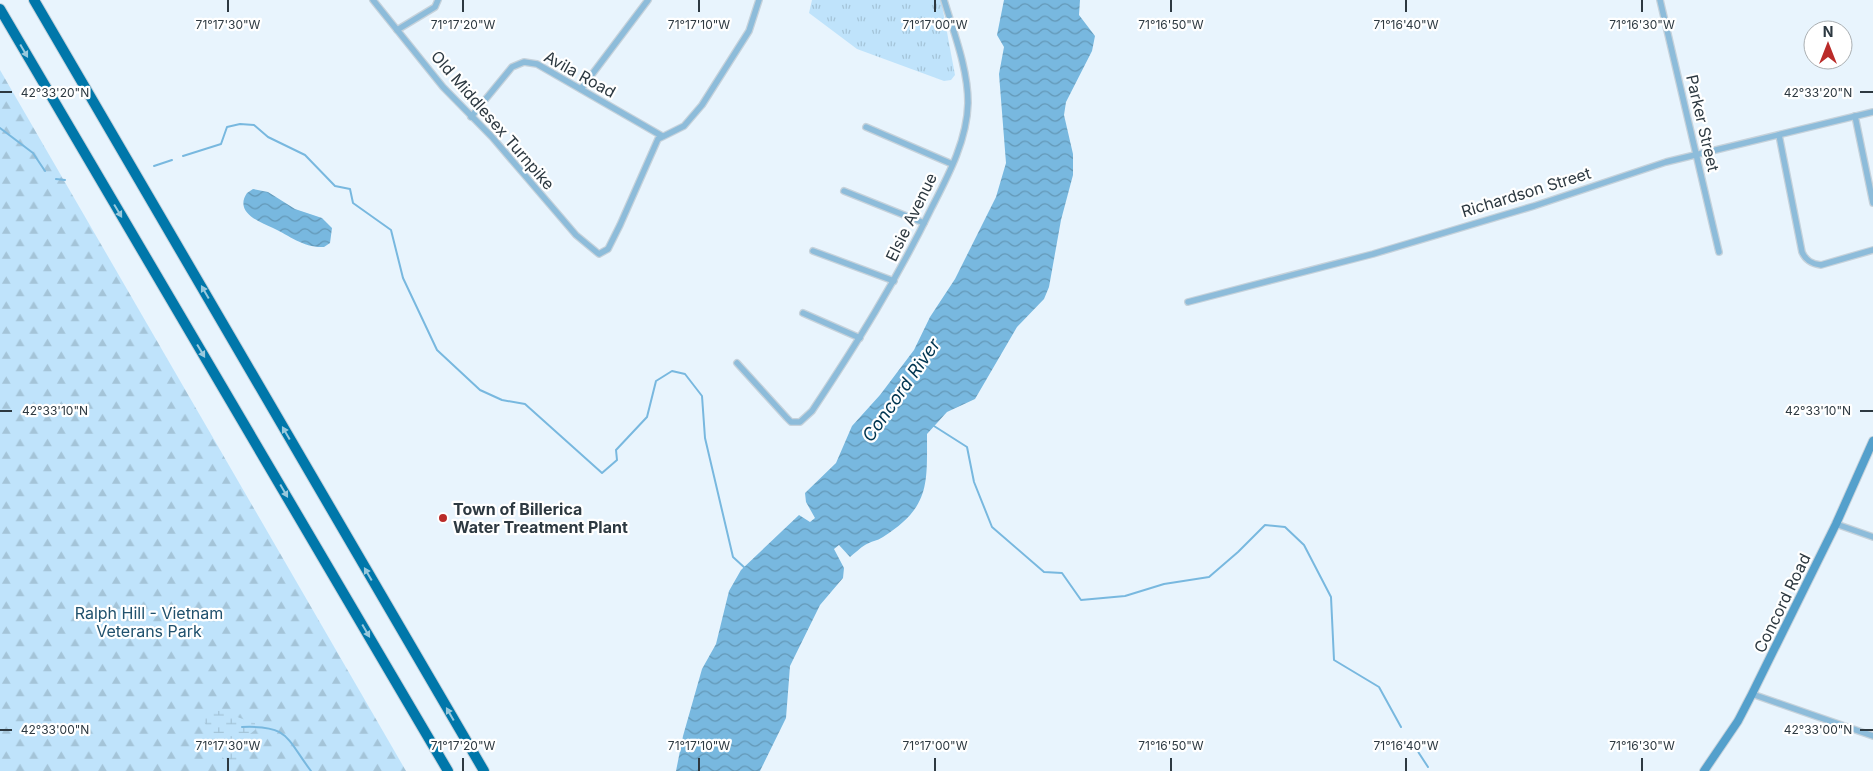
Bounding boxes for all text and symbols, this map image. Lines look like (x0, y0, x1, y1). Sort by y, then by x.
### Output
text: 71°17'30"W (196, 17, 261, 32)
text: 71°17'20"W (431, 17, 496, 32)
text: 71°17'10"W (668, 17, 730, 32)
text: 71°17'00"W (903, 17, 968, 32)
text: 71°16'50"W (1138, 17, 1204, 32)
text: 71°16'40"W (1373, 17, 1439, 32)
text: 71°16'30"W (1609, 17, 1675, 32)
north arrow (1803, 20, 1853, 70)
text: N (1823, 23, 1833, 40)
one-way arrow (20, 44, 29, 58)
street label: Old Middlesex Turnpike (427, 46, 559, 194)
street label: Avila Road (541, 46, 619, 102)
street label: Parker Street (1682, 73, 1724, 173)
text: 42°33'20"N (21, 85, 89, 100)
text: 42°33'20"N (1784, 85, 1852, 100)
street label: Richardson Street (1459, 163, 1593, 221)
street label: Elsie Avenue (881, 170, 941, 264)
one-way arrow (113, 205, 122, 218)
one-way arrow (201, 286, 210, 299)
water label: Concord River (858, 333, 945, 446)
one-way arrow (196, 344, 205, 357)
text: 42°33'10"N (22, 403, 88, 418)
text: 42°33'10"N (1785, 403, 1851, 418)
one-way arrow (282, 427, 291, 440)
one-way arrow (279, 484, 288, 497)
place label: Town of Billerica Water Treatment Plant (453, 499, 628, 537)
marker: Town of Billerica Water Treatment Plant (437, 512, 449, 524)
street label: Concord Road (1749, 550, 1815, 656)
one-way arrow (364, 567, 373, 580)
park label: Ralph Hill - Vietnam Veterans Park (75, 603, 223, 641)
one-way arrow (362, 623, 370, 638)
one-way arrow (446, 707, 455, 720)
text: 42°33'00"N (21, 722, 89, 737)
text: 42°33'00"N (1784, 722, 1852, 737)
text: 71°17'30"W (196, 738, 261, 753)
text: 71°17'20"W (431, 738, 496, 753)
text: 71°17'10"W (668, 738, 730, 753)
text: 71°17'00"W (903, 738, 968, 753)
text: 71°16'50"W (1138, 738, 1204, 753)
text: 71°16'40"W (1373, 738, 1439, 753)
text: 71°16'30"W (1609, 738, 1675, 753)

